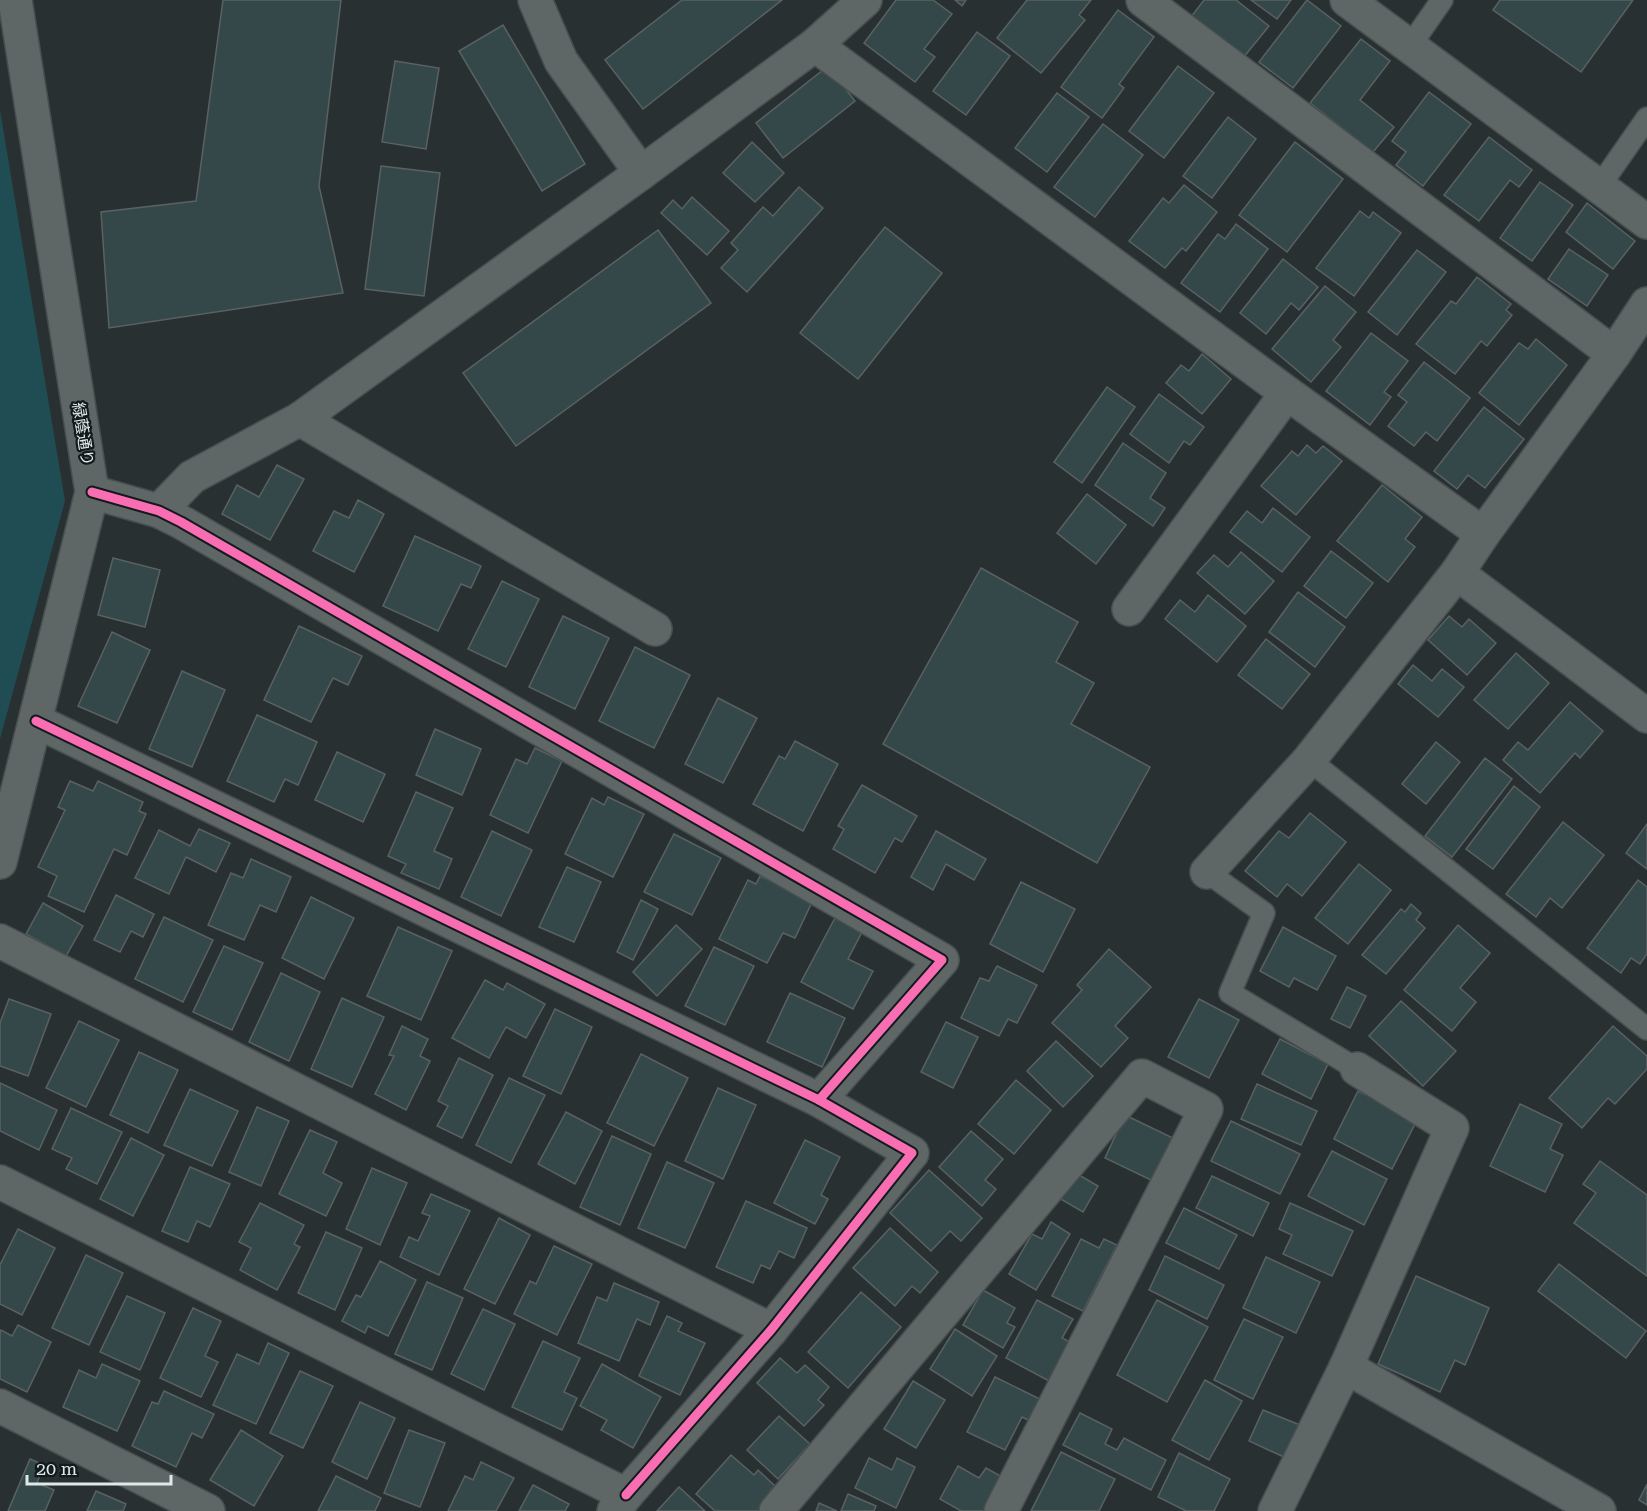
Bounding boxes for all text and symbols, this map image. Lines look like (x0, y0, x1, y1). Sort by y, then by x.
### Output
street label: 緑蔭通り (69, 401, 97, 467)
scale bar (27, 1448, 171, 1486)
text: 20 m (36, 1458, 77, 1479)

